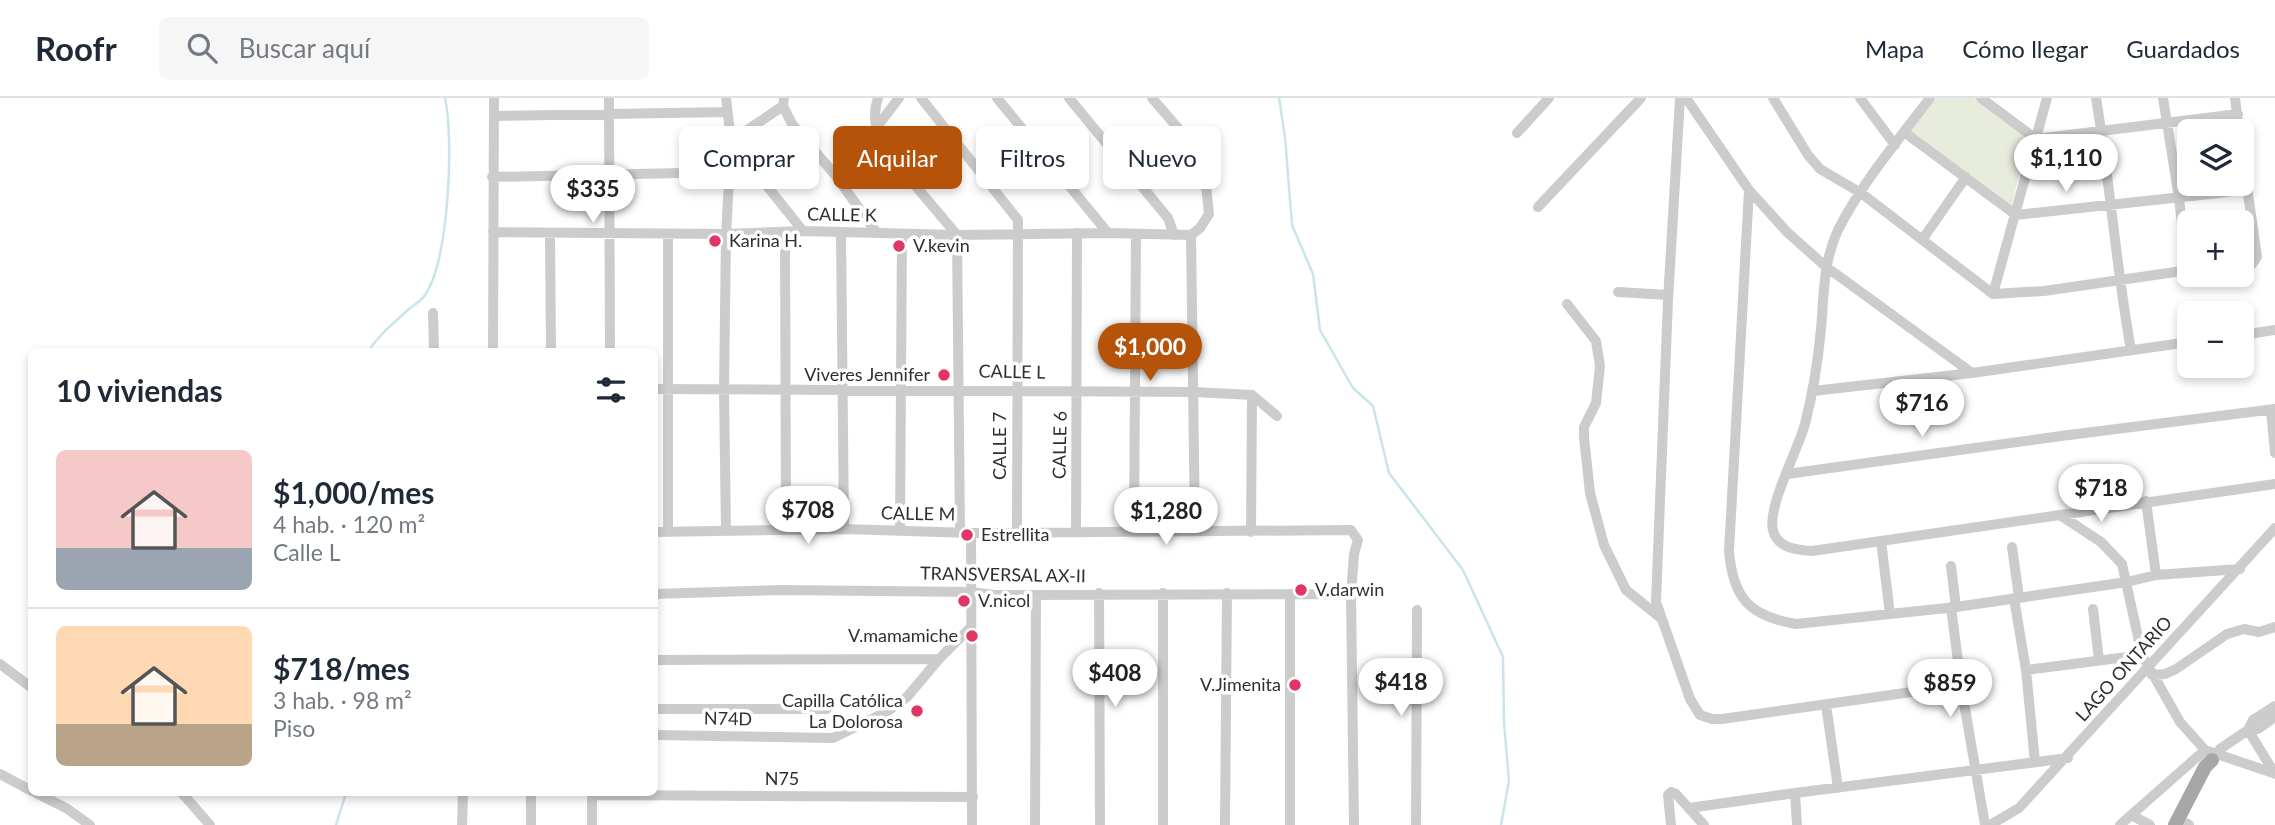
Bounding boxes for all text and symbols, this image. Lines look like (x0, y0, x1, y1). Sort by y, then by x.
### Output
search box (159, 17, 649, 80)
text: Roofr (35, 28, 117, 68)
icon: search (183, 29, 221, 67)
text: Buscar aquí (239, 32, 370, 64)
text: Mapa (1865, 34, 1924, 63)
text: Cómo llegar (1962, 34, 2088, 63)
text: Guardados (2126, 34, 2240, 63)
map controls (2177, 119, 2254, 378)
button: layers (2177, 119, 2254, 196)
chip: Comprar (679, 126, 819, 189)
chip: Alquilar (833, 126, 962, 189)
chip: Filtros (976, 126, 1089, 189)
chip: Nuevo (1103, 126, 1221, 189)
pin: $1,110 (2009, 134, 2123, 194)
text: $1,110 (2030, 143, 2102, 171)
pin: $335 (552, 166, 634, 225)
text: $335 (566, 174, 620, 202)
street label: CALLE K (807, 202, 877, 226)
button: + (2177, 210, 2254, 287)
place label: Karina H. (729, 229, 802, 251)
marker: Karina H. (707, 233, 723, 249)
place label: V.kevin (913, 234, 970, 256)
marker: V.kevin (891, 238, 907, 254)
button: − (2177, 301, 2254, 378)
pin: $1,000 (1093, 324, 1207, 383)
text: $1,000 (1114, 332, 1186, 360)
street label: CALLE L (978, 359, 1046, 383)
place label: Viveres Jennifer (804, 363, 930, 385)
marker: Viveres Jennifer (936, 367, 952, 383)
icon: filters (592, 371, 630, 409)
text: 10 viviendas (56, 372, 223, 408)
pin: $716 (1881, 380, 1963, 439)
text: $716 (1895, 388, 1949, 416)
street label: CALLE 6 (1047, 411, 1071, 479)
street label: CALLE 7 (988, 412, 1010, 480)
pin: $718 (2060, 464, 2142, 524)
text: $718 (2074, 473, 2128, 501)
text: $1,000/mes (273, 474, 434, 510)
icon: home (112, 478, 196, 562)
pin: $708 (767, 486, 849, 546)
pin: $1,280 (1109, 488, 1223, 547)
text: $708 (781, 495, 835, 523)
text: $1,280 (1130, 496, 1202, 524)
street label: CALLE M (881, 501, 955, 525)
text: 4 hab. · 120 m² (273, 510, 425, 538)
place label: Estrellita (981, 523, 1049, 545)
marker: Estrellita (959, 527, 975, 543)
text: Calle L (273, 538, 341, 566)
street label: TRANSVERSAL AX-II (920, 562, 1086, 586)
place label: V.darwin (1315, 578, 1384, 600)
marker: V.darwin (1293, 582, 1309, 598)
place label: V.nicol (978, 589, 1030, 611)
marker: V.nicol (956, 593, 972, 609)
street label: LAGO ONTARIO (2070, 611, 2176, 725)
place label: V.mamamiche (848, 624, 958, 646)
marker: V.mamamiche (964, 628, 980, 644)
text: $718/mes (273, 650, 410, 686)
pin: $408 (1074, 650, 1156, 709)
icon: home (112, 654, 196, 738)
text: $408 (1088, 658, 1142, 686)
pin: $418 (1360, 658, 1442, 718)
pin: $859 (1909, 660, 1991, 719)
text: $418 (1374, 667, 1428, 695)
text: $859 (1923, 668, 1977, 696)
place label: V.Jimenita (1200, 673, 1281, 695)
marker: V.Jimenita (1287, 677, 1303, 693)
text: 3 hab. · 98 m² (273, 686, 412, 714)
place label: Capilla Católica La Dolorosa (782, 689, 903, 732)
marker: Capilla Católica La Dolorosa (909, 703, 925, 719)
street label: N74D (704, 707, 752, 729)
text: Piso (273, 714, 315, 742)
street label: N75 (765, 767, 799, 789)

